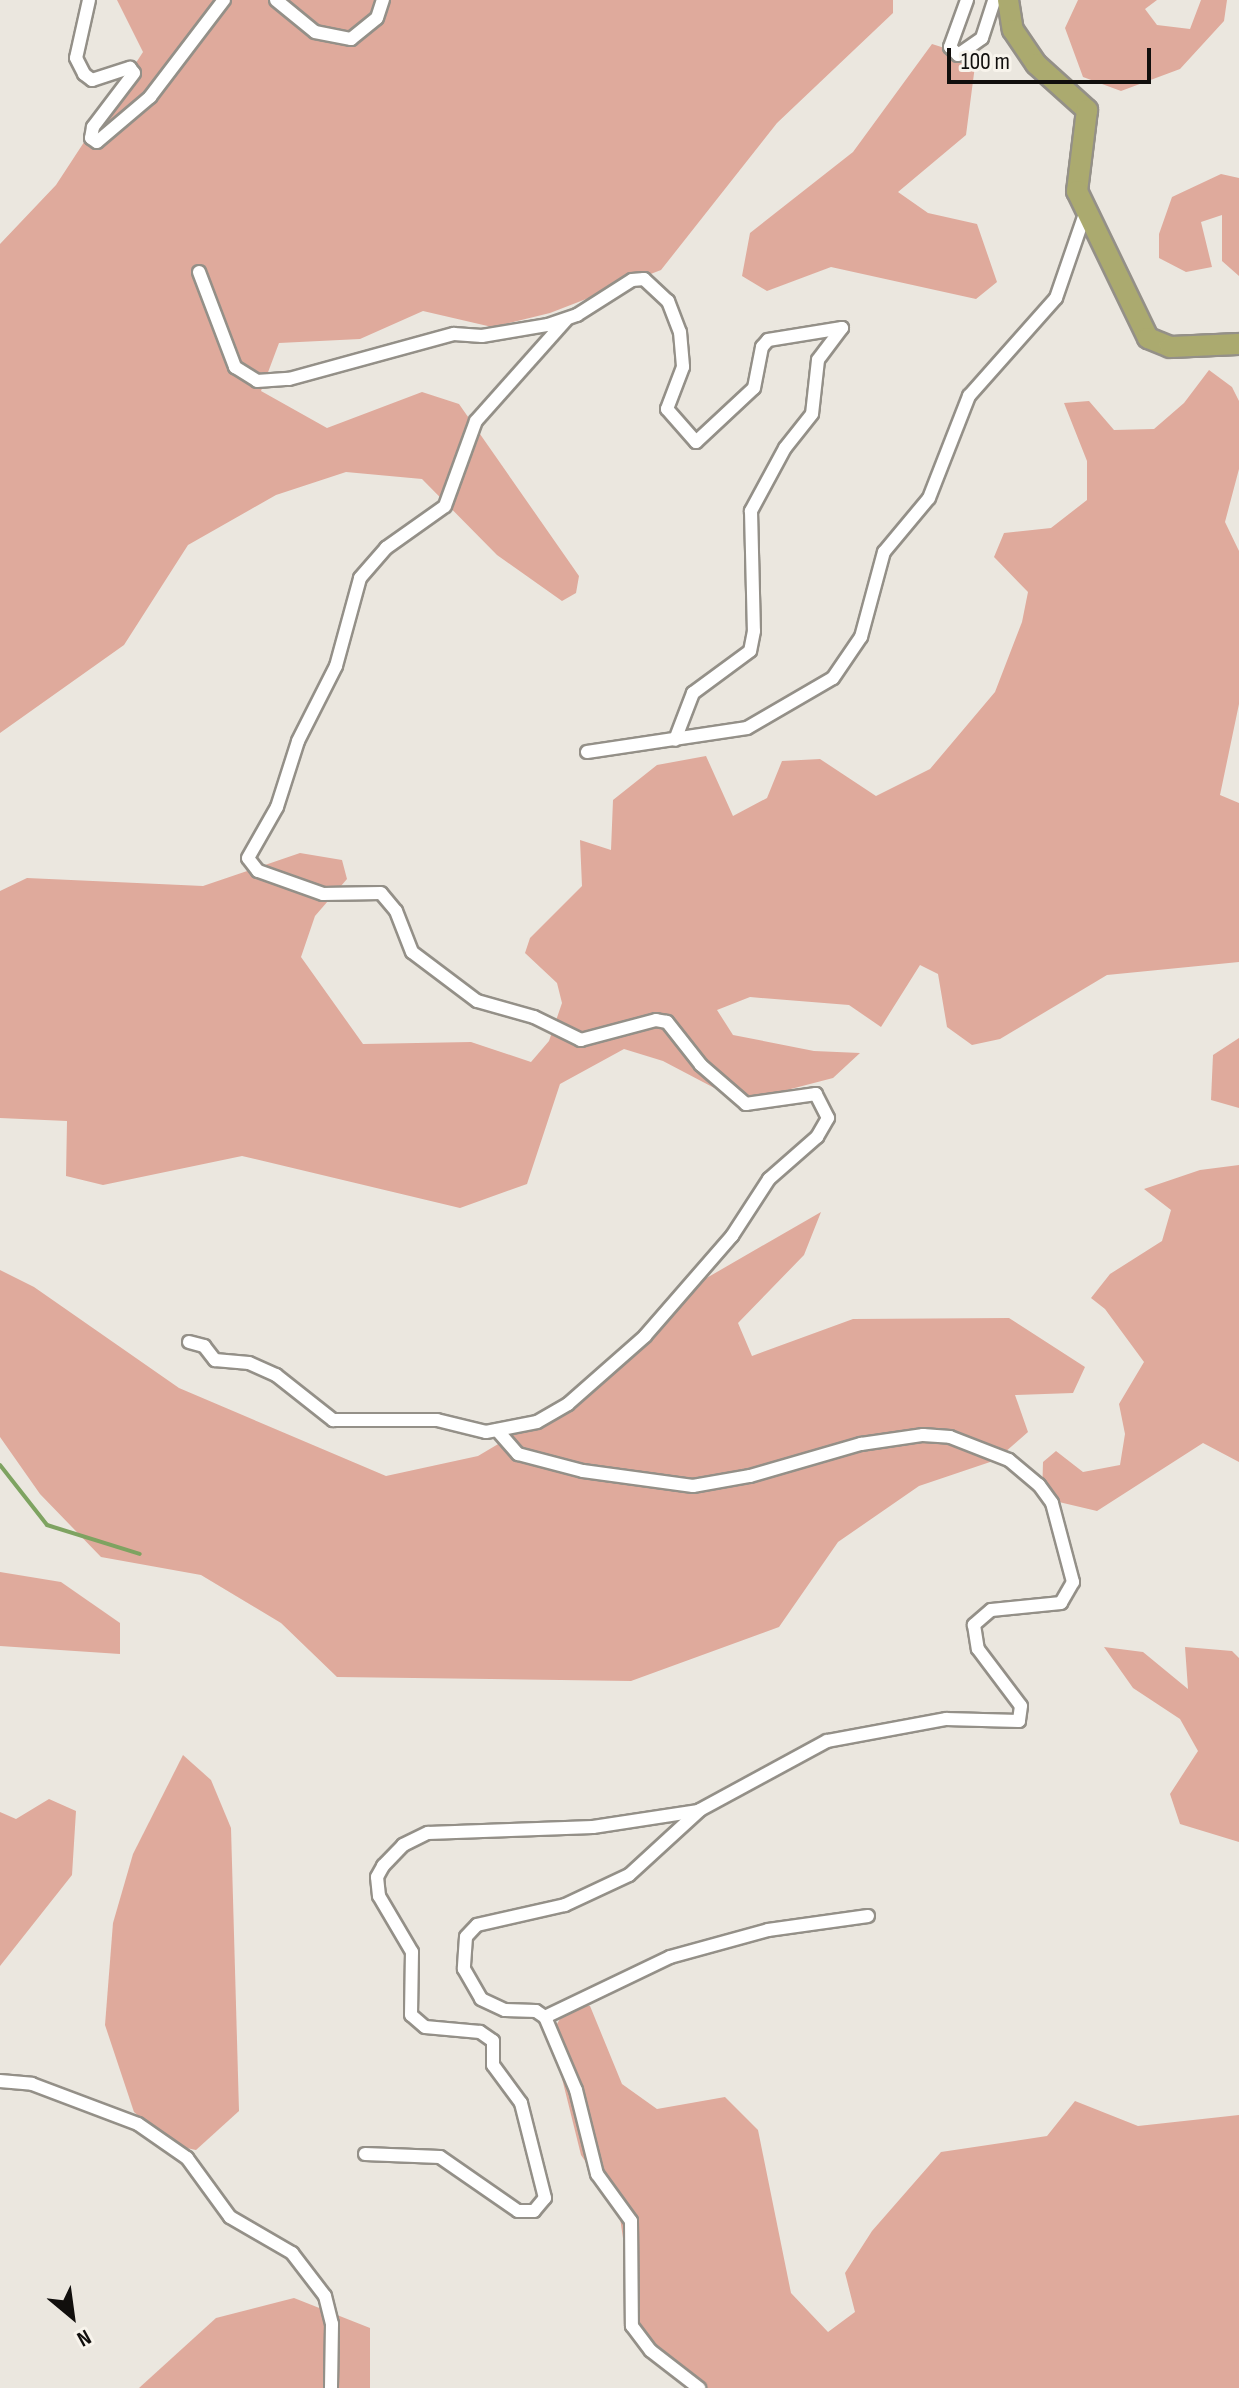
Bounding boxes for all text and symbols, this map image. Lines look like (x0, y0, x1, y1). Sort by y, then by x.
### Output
scale bar (951, 32, 1155, 82)
text: 100 m (961, 47, 1010, 76)
north arrow (32, 2276, 112, 2356)
text: N (72, 2323, 96, 2352)

